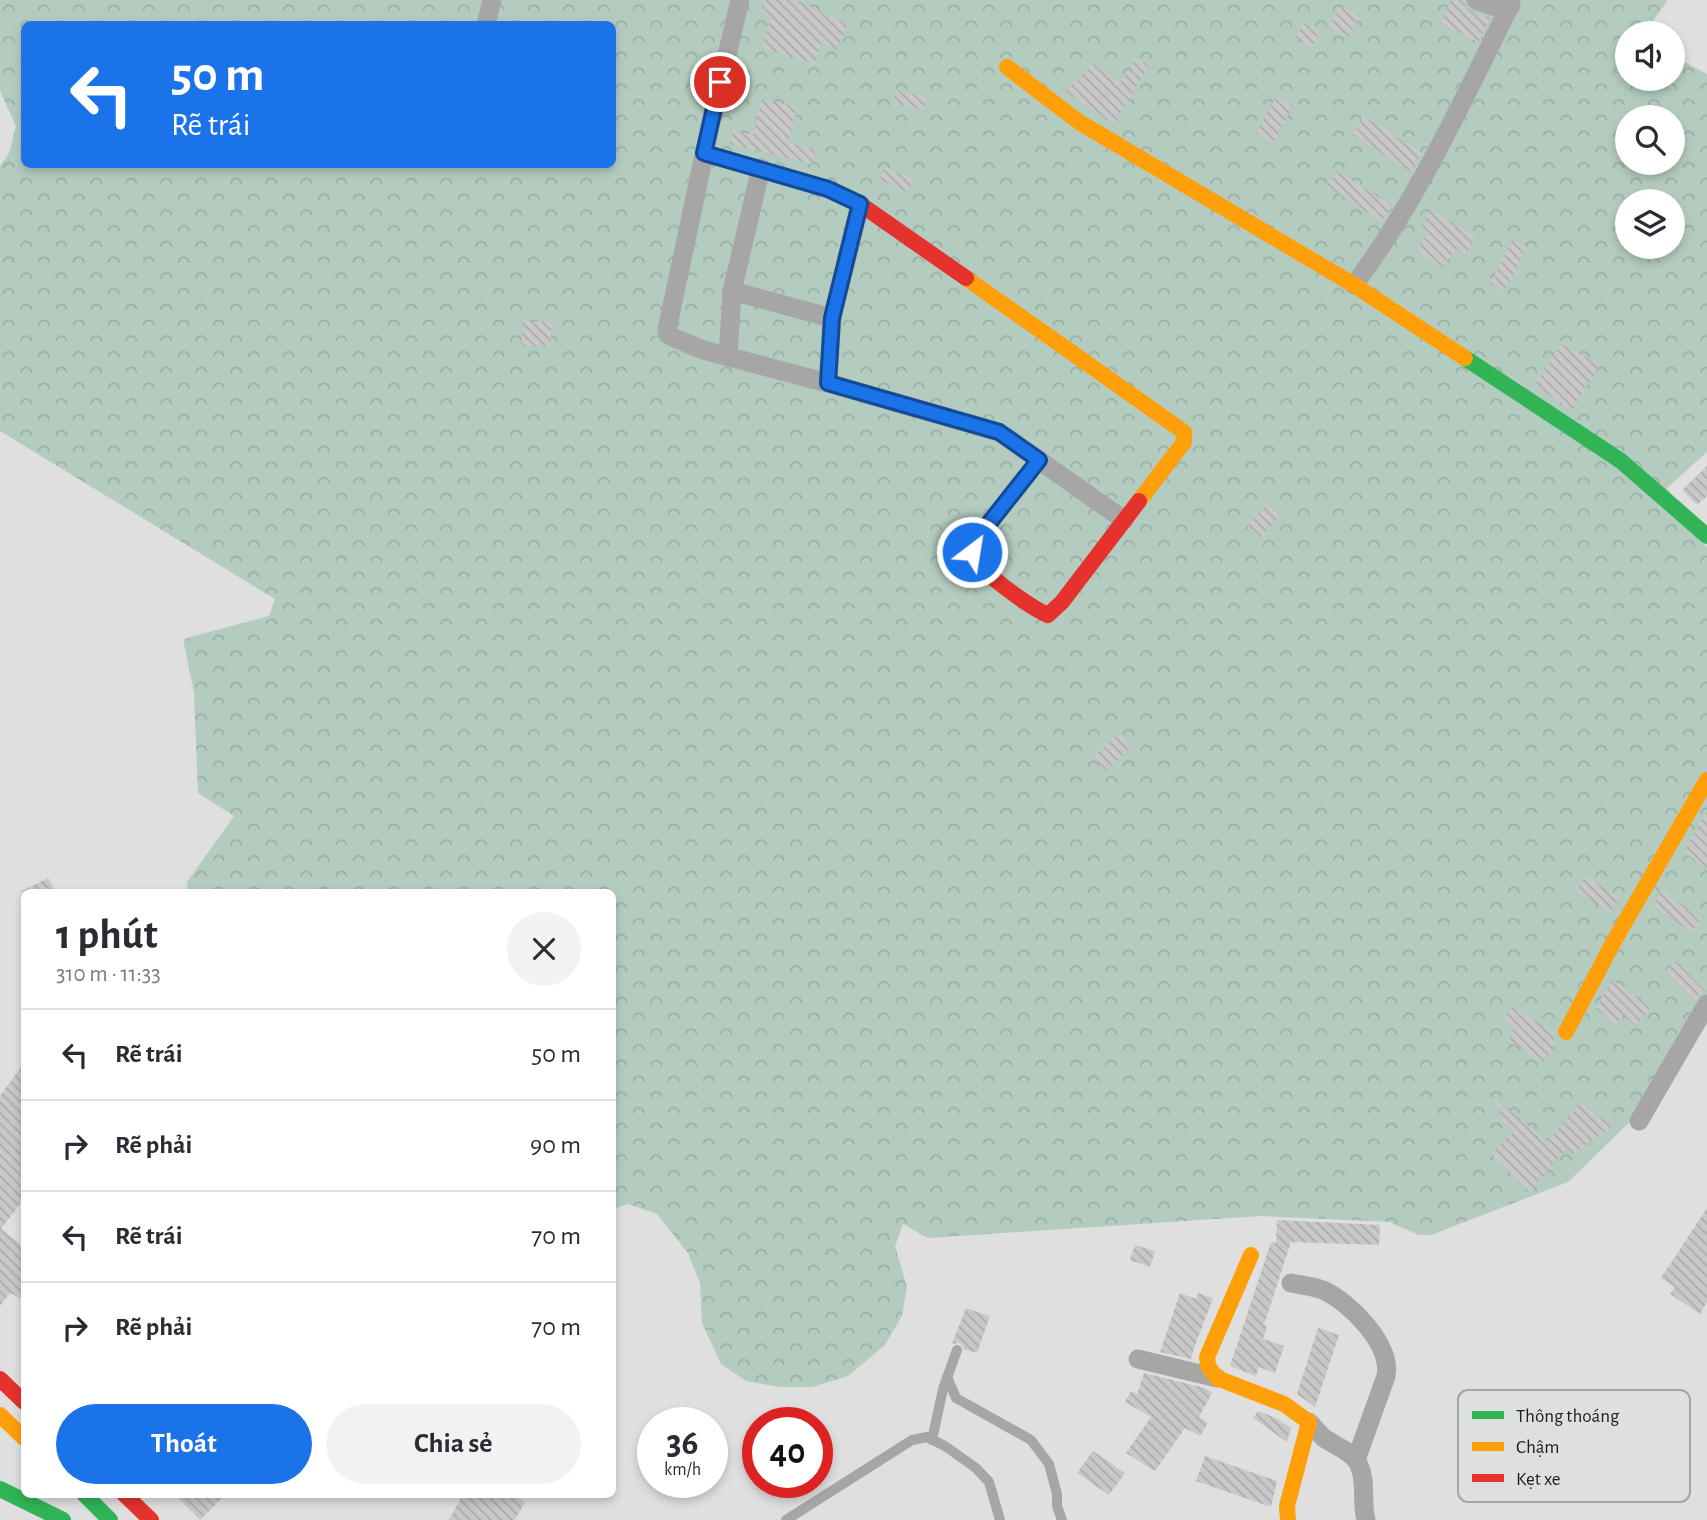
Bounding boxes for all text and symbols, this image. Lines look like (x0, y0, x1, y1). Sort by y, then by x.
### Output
map controls (1615, 21, 1685, 259)
button: sound (1615, 21, 1685, 91)
icon: left (56, 49, 147, 140)
text: 50 m (171, 51, 265, 100)
pin (690, 52, 750, 112)
icon: arrive (701, 63, 739, 101)
button: search (1615, 105, 1685, 175)
text: Rẽ trái (171, 109, 250, 141)
button: layers (1615, 189, 1685, 259)
position arrow (935, 515, 1009, 589)
button: close (507, 912, 581, 986)
text: 1 phút (56, 914, 158, 956)
text: 310 m · 11:33 (56, 963, 161, 986)
icon: left (56, 1036, 94, 1074)
text: Rẽ trái (115, 1041, 183, 1067)
text: 50 m (531, 1041, 581, 1067)
icon: right (56, 1127, 94, 1165)
text: Rẽ phải (115, 1132, 192, 1158)
text: 90 m (530, 1132, 581, 1158)
icon: left (56, 1218, 94, 1256)
text: Rẽ trái (115, 1223, 183, 1249)
text: 70 m (531, 1223, 581, 1249)
icon: right (56, 1309, 94, 1347)
text: Rẽ phải (115, 1314, 192, 1340)
text: 70 m (531, 1314, 581, 1340)
legend (1458, 1390, 1690, 1502)
button: Thoát (56, 1404, 312, 1484)
button: Chia sẻ (326, 1404, 581, 1484)
speed limit sign: 40 (742, 1407, 833, 1498)
text: Thông thoáng (1516, 1407, 1620, 1426)
text: 36 (666, 1426, 698, 1461)
text: Chậm (1516, 1438, 1560, 1457)
text: km/h (664, 1461, 701, 1479)
text: Kẹt xe (1516, 1470, 1561, 1489)

